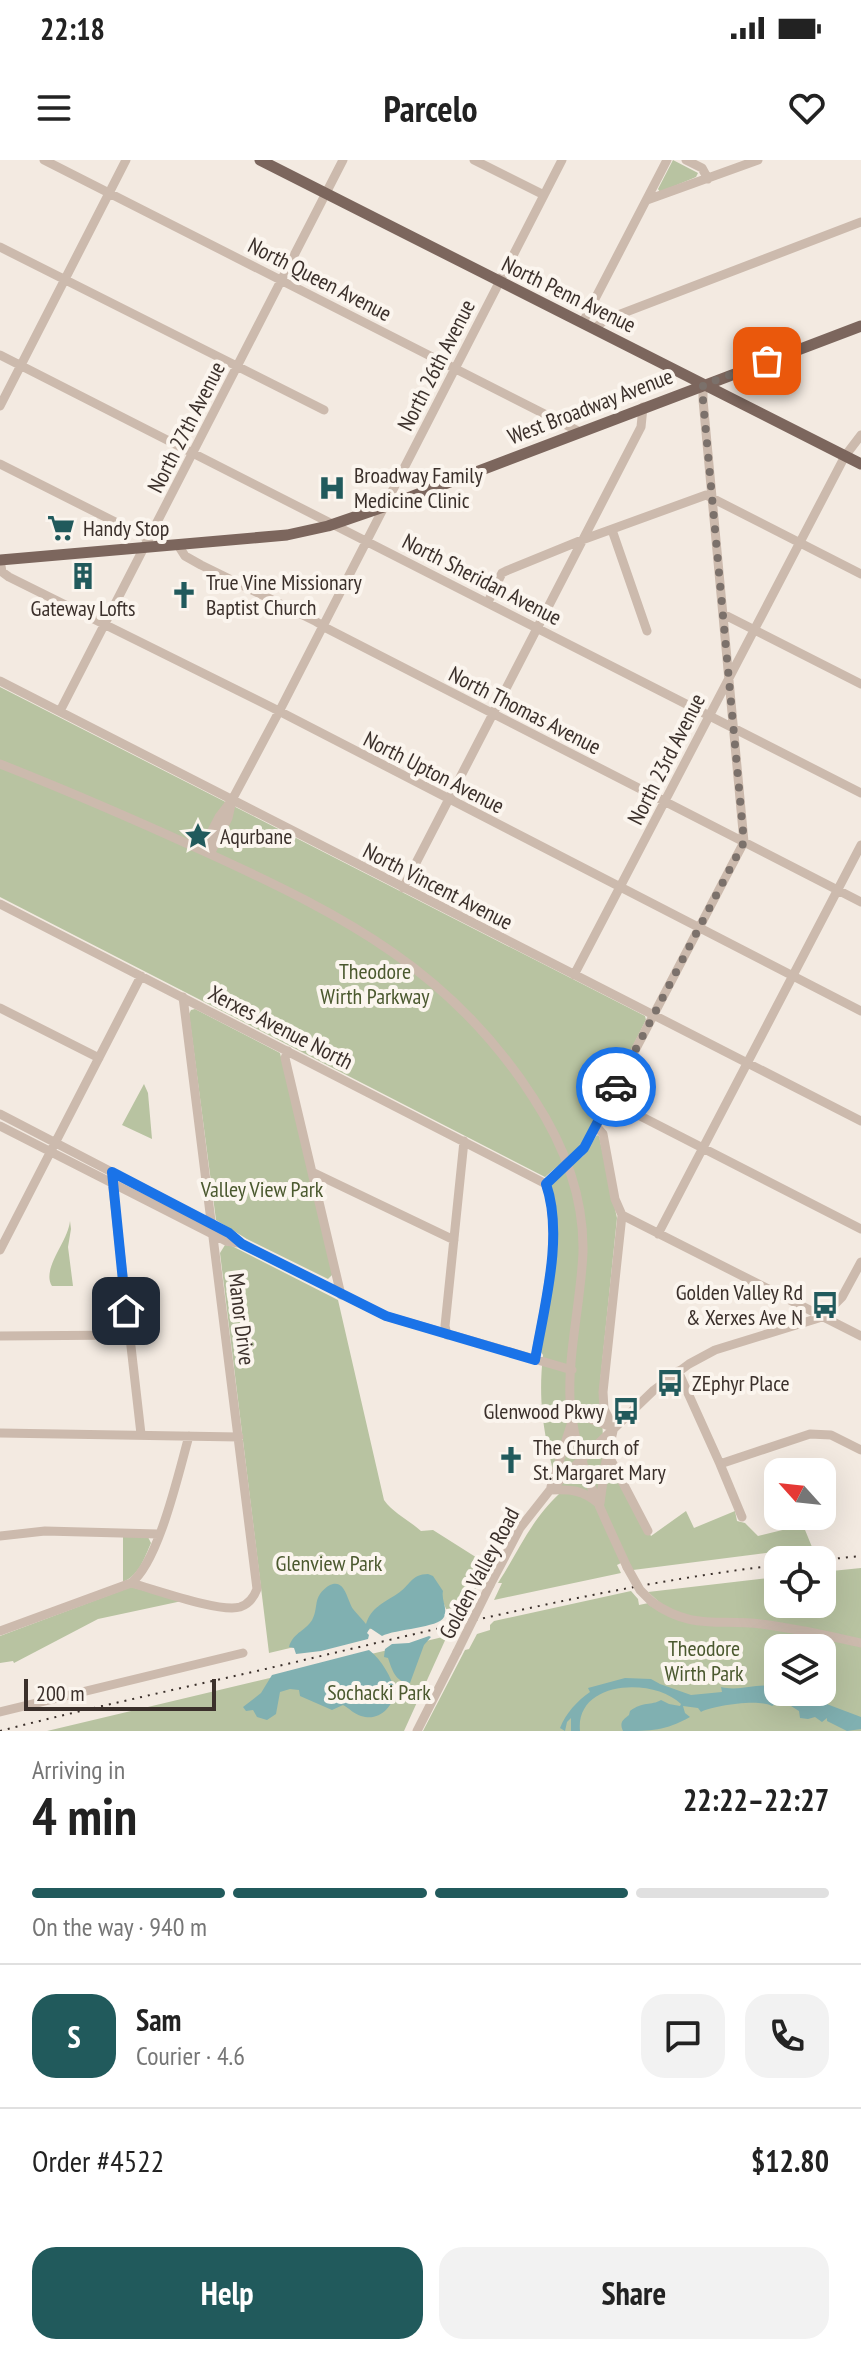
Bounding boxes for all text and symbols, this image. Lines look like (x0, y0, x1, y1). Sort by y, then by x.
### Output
text: 22:18 (40, 9, 105, 48)
text: Parcelo (383, 85, 478, 132)
icon: menu (32, 86, 76, 130)
icon: heart (785, 86, 829, 130)
street label: North Queen Avenue (244, 231, 396, 327)
street label: North Penn Avenue (497, 249, 641, 339)
street label: North 26th Avenue (391, 295, 481, 435)
pin (733, 327, 801, 395)
icon: bag (745, 339, 789, 383)
street label: North 27th Avenue (141, 357, 231, 497)
street label: West Broadway Avenue (503, 362, 677, 450)
place label: Broadway Family Medicine Clinic (354, 461, 483, 514)
hospital icon: Broadway Family Medicine Clinic (317, 473, 347, 503)
supermarket icon: Handy Stop (46, 513, 76, 543)
place label: Handy Stop (83, 514, 169, 542)
street label: North Sheridan Avenue (398, 527, 566, 631)
building icon: Gateway Lofts (68, 561, 98, 591)
place label: True Vine Missionary Baptist Church (206, 568, 363, 621)
church icon: True Vine Missionary Baptist Church (169, 580, 199, 610)
place label: Gateway Lofts (31, 594, 135, 622)
street label: North Thomas Avenue (444, 660, 606, 760)
street label: North 23rd Avenue (621, 689, 711, 829)
street label: North Upton Avenue (359, 725, 509, 819)
place icon: Aqurbane (183, 821, 213, 851)
place label: Aqurbane (220, 822, 292, 850)
street label: North Vincent Avenue (358, 836, 518, 936)
park label: Theodore Wirth Parkway (320, 957, 430, 1010)
street label: Xerxes Avenue North (204, 979, 358, 1075)
courier (576, 1047, 656, 1127)
icon: car (594, 1065, 638, 1109)
park label: Valley View Park (200, 1175, 324, 1203)
street label: Manor Drive (222, 1271, 262, 1367)
pin (92, 1277, 160, 1345)
place label: Golden Valley Rd & Xerxes Ave N (676, 1278, 803, 1331)
icon: home (104, 1289, 148, 1333)
bus stop icon: Golden Valley Rd & Xerxes Ave N (810, 1290, 840, 1320)
bus stop icon: ZEphyr Place (655, 1368, 685, 1398)
place label: ZEphyr Place (692, 1369, 790, 1397)
bus stop icon: Glenwood Pkwy (611, 1396, 641, 1426)
place label: Glenwood Pkwy (483, 1397, 605, 1425)
place label: The Church of St. Margaret Mary (533, 1433, 666, 1486)
church icon: The Church of St. Margaret Mary (496, 1445, 526, 1475)
north arrow (764, 1458, 836, 1530)
map controls (764, 1458, 836, 1706)
street label: Golden Valley Road (433, 1503, 525, 1643)
button: locate (764, 1546, 836, 1618)
park label: Glenview Park (276, 1549, 383, 1577)
park label: Theodore Wirth Park (664, 1634, 744, 1687)
button: layers (764, 1634, 836, 1706)
scale bar (24, 1675, 216, 1711)
park label: Sochacki Park (327, 1678, 431, 1706)
text: 200 m (36, 1679, 85, 1707)
text: Arriving in (32, 1753, 125, 1786)
text: 22:22–22:27 (683, 1780, 829, 1819)
text: 4 min (32, 1782, 137, 1849)
text: On the way · 940 m (32, 1910, 207, 1943)
button: chat (641, 1994, 725, 2078)
button: phone (745, 1994, 829, 2078)
text: Sam (136, 2000, 181, 2039)
text: S (67, 2017, 81, 2056)
text: Courier · 4.6 (136, 2039, 245, 2072)
text: Order #4522 (32, 2141, 164, 2180)
text: $12.80 (751, 2141, 829, 2180)
button: Help (32, 2247, 423, 2339)
button: Share (439, 2247, 829, 2339)

